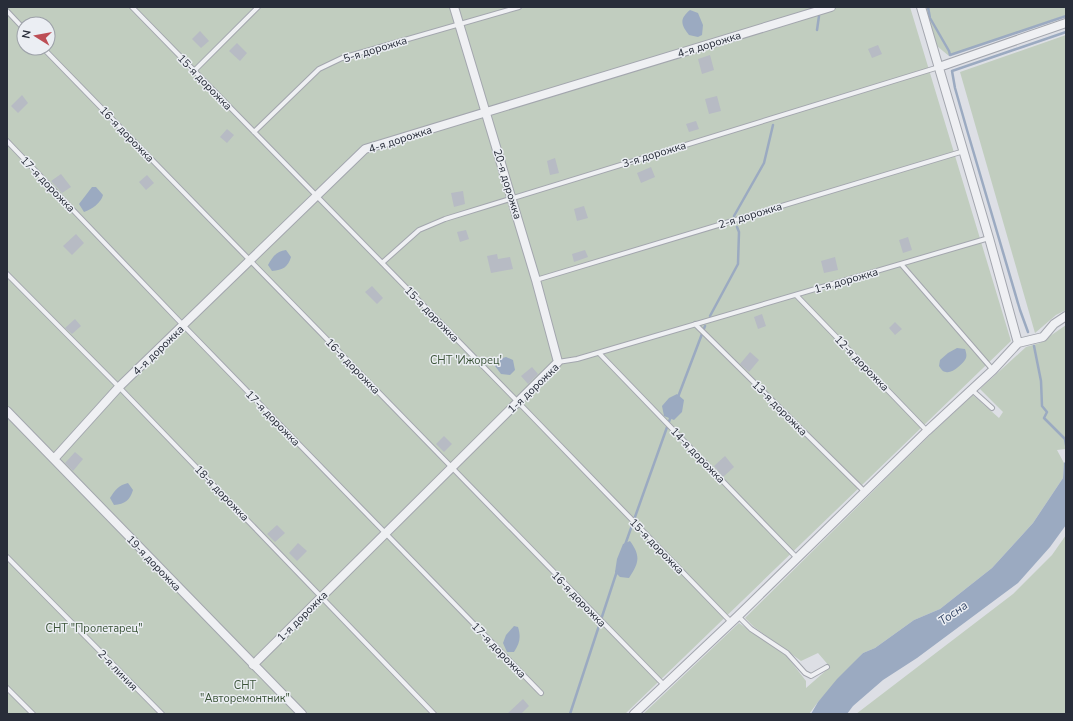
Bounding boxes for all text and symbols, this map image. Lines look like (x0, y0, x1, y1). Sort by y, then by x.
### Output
north arrow (16, 16, 56, 56)
street label: 4-я дорожка (675, 28, 743, 61)
text: N (19, 29, 35, 40)
street label: 5-я дорожка (341, 33, 409, 66)
street label: 15-я дорожка (174, 51, 235, 114)
street label: 16-я дорожка (96, 103, 157, 166)
street label: 4-я дорожка (367, 122, 434, 157)
street label: 3-я дорожка (620, 138, 688, 171)
street label: 20-я дорожка (490, 147, 525, 221)
street label: 17-я дорожка (17, 153, 78, 216)
street label: 2-я дорожка (716, 199, 784, 232)
street label: 1-я дорожка (812, 264, 880, 297)
street label: 15-я дорожка (401, 283, 462, 346)
street label: 4-я дорожка (129, 322, 187, 379)
street label: 12-я дорожка (831, 332, 892, 395)
street label: 16-я дорожка (322, 335, 383, 398)
park label: СНТ 'Ижорец' (430, 353, 502, 368)
street label: 1-я дорожка (504, 360, 562, 417)
street label: 13-я дорожка (749, 377, 811, 439)
street label: 17-я дорожка (242, 387, 303, 450)
street label: 14-я дорожка (667, 424, 728, 487)
street label: 18-я дорожка (191, 462, 252, 525)
street label: 15-я дорожка (626, 515, 687, 578)
street label: 19-я дорожка (123, 532, 184, 595)
street label: 16-я дорожка (548, 568, 609, 631)
street label: 1-я дорожка (274, 588, 331, 645)
water label: Тосна (935, 597, 971, 629)
street label: 17-я дорожка (468, 619, 529, 682)
park label: СНТ "Пролетарец" (46, 621, 142, 636)
street label: 2-я линия (94, 647, 141, 694)
park label: СНТ "Авторемонтник" (200, 678, 290, 706)

